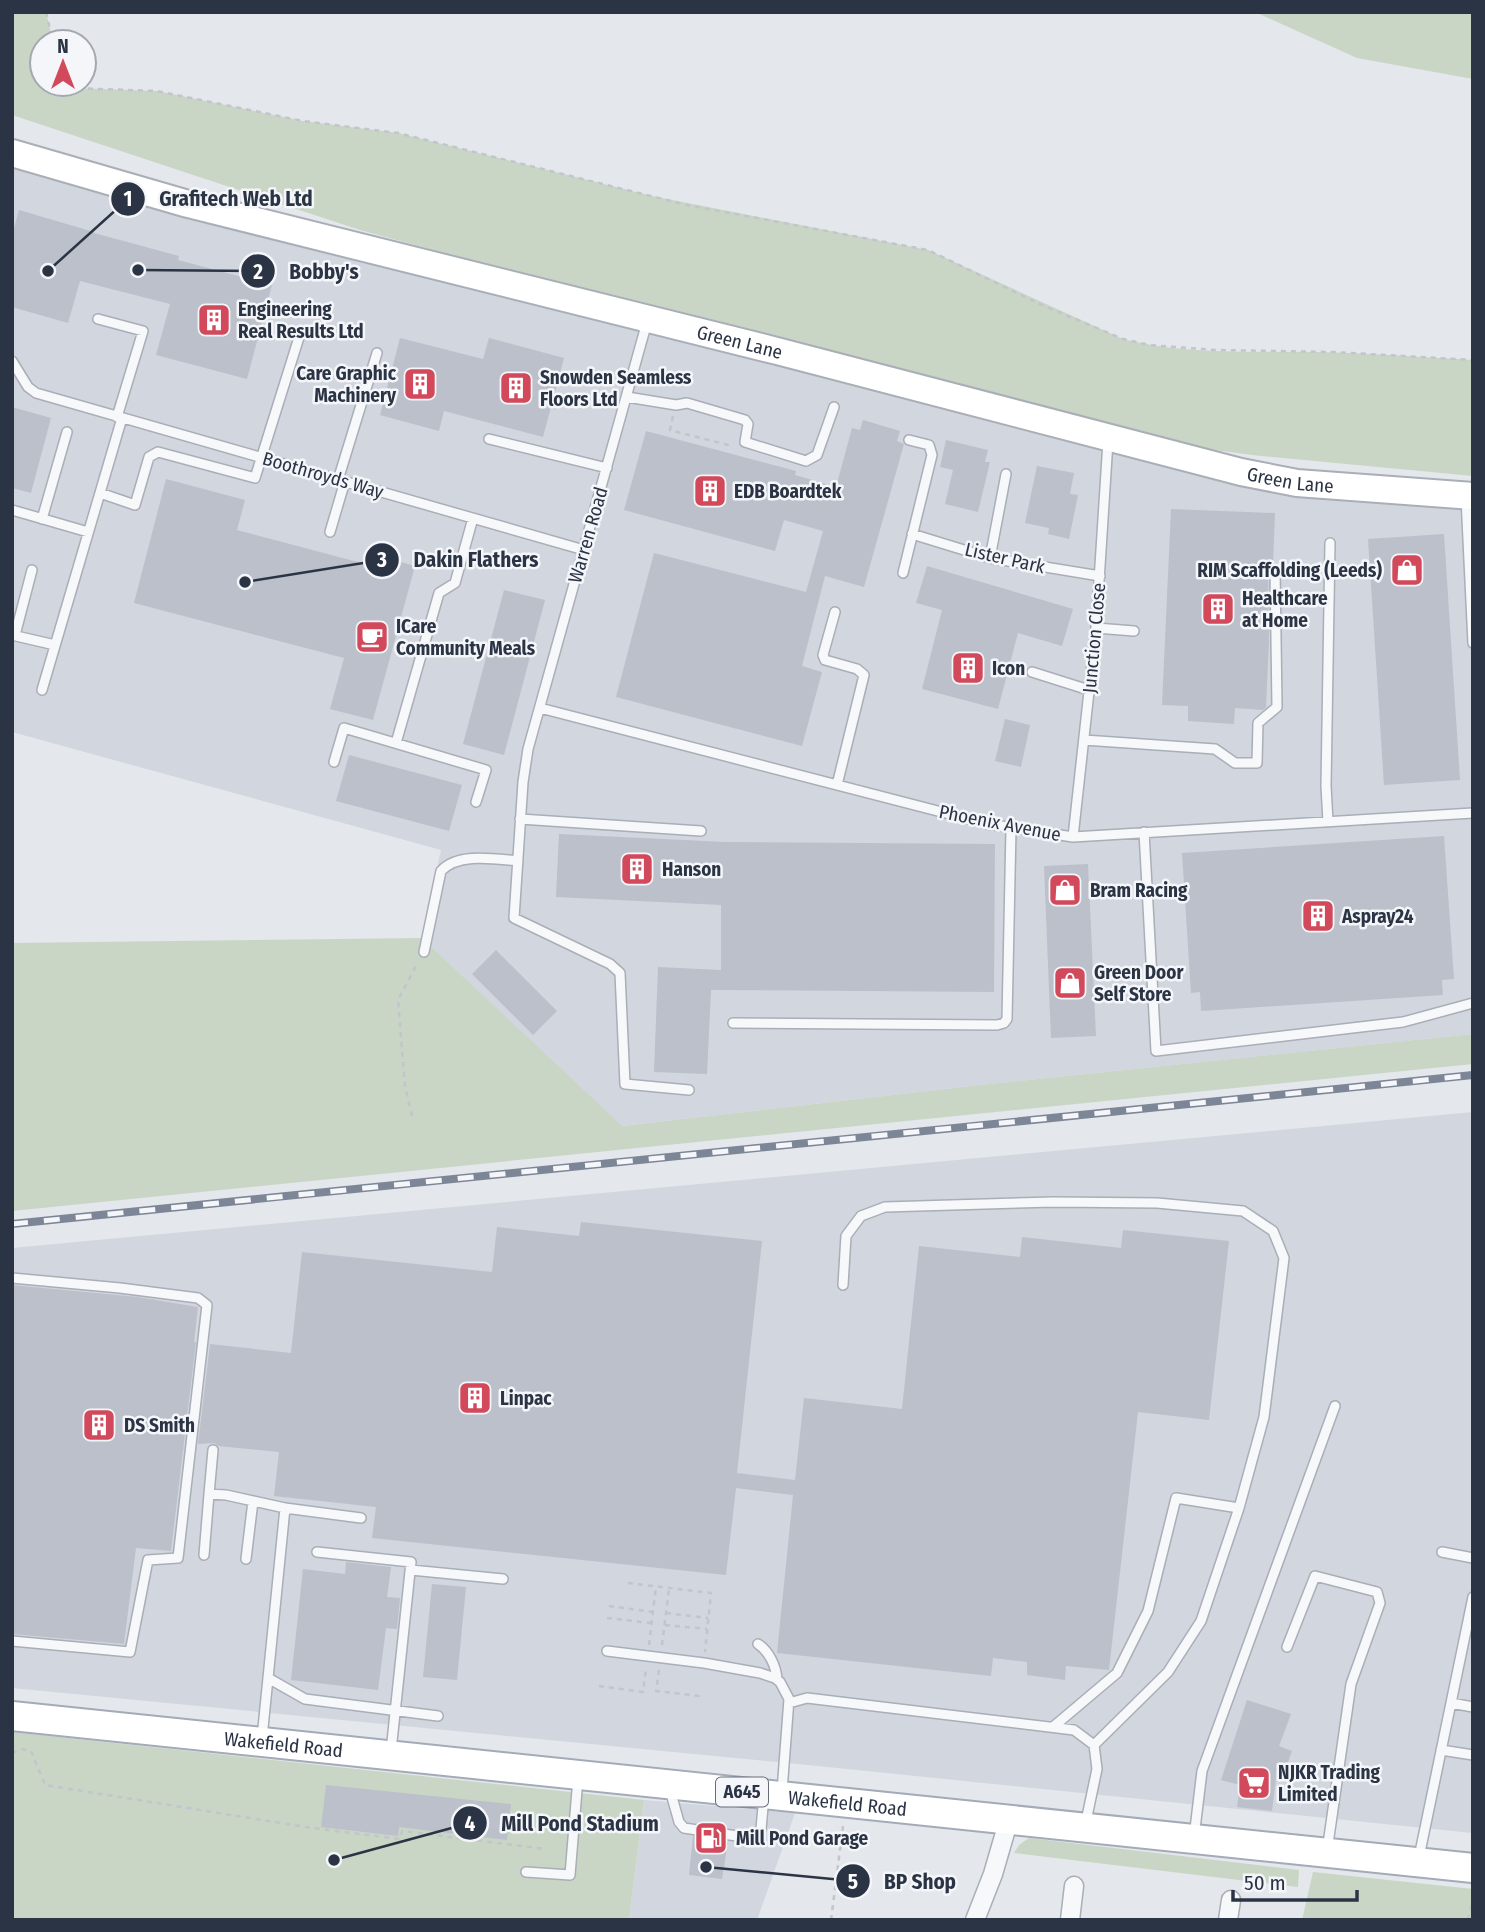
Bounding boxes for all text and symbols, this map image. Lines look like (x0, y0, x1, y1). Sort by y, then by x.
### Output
north arrow (28, 28, 98, 98)
text: N (57, 35, 69, 58)
callout: Grafitech Web Ltd (110, 178, 327, 220)
text: 1 (124, 186, 132, 212)
text: Grafitech Web Ltd (159, 186, 313, 212)
callout: Bobby's (240, 250, 373, 292)
text: 2 (252, 259, 263, 285)
text: Bobby's (289, 259, 359, 285)
place label: Engineering Real Results Ltd (238, 298, 364, 343)
building icon: Engineering Real Results Ltd (195, 301, 233, 339)
street label: Green Lane (695, 320, 785, 363)
place label: Care Graphic Machinery (296, 362, 397, 407)
building icon: Care Graphic Machinery (401, 365, 439, 403)
place label: Snowden Seamless Floors Ltd (540, 366, 692, 411)
building icon: Snowden Seamless Floors Ltd (497, 369, 535, 407)
street label: Boothroyds Way (260, 447, 387, 503)
street label: Green Lane (1245, 462, 1334, 497)
building icon: EDB Boardtek (691, 472, 729, 510)
place label: EDB Boardtek (734, 480, 842, 503)
street label: Warren Road (563, 484, 613, 586)
street label: Lister Park (963, 538, 1047, 578)
callout: Dakin Flathers (365, 539, 553, 581)
text: 3 (376, 547, 387, 573)
text: Dakin Flathers (413, 547, 539, 573)
shop icon: RIM Scaffolding (Leeds) (1388, 551, 1426, 589)
place label: RIM Scaffolding (Leeds) (1197, 559, 1382, 582)
street label: Junction Close (1078, 582, 1110, 694)
place label: Healthcare at Home (1242, 587, 1328, 632)
building icon: Healthcare at Home (1199, 590, 1237, 628)
place label: ICare Community Meals (396, 615, 536, 660)
cafe icon: ICare Community Meals (353, 618, 391, 656)
building icon: Icon (949, 649, 987, 687)
place label: Icon (992, 657, 1025, 680)
street label: Phoenix Avenue (937, 800, 1063, 846)
building icon: Hanson (618, 850, 656, 888)
place label: Hanson (662, 858, 721, 881)
shop icon: Bram Racing (1046, 871, 1084, 909)
place label: Bram Racing (1090, 879, 1188, 902)
building icon: Aspray24 (1299, 897, 1337, 935)
place label: Aspray24 (1341, 905, 1414, 928)
place label: Green Door Self Store (1094, 961, 1184, 1006)
shop icon: Green Door Self Store (1051, 964, 1089, 1002)
building icon: Linpac (456, 1379, 494, 1417)
place label: Linpac (500, 1387, 552, 1410)
building icon: DS Smith (80, 1406, 118, 1444)
place label: DS Smith (124, 1414, 195, 1437)
street label: Wakefield Road (223, 1727, 344, 1762)
place label: NJKR Trading Limited (1278, 1761, 1380, 1806)
supermarket icon: NJKR Trading Limited (1235, 1764, 1273, 1802)
road number: A645 (716, 1778, 768, 1806)
street label: Wakefield Road (787, 1785, 908, 1821)
callout: Mill Pond Stadium (453, 1802, 673, 1844)
text: 4 (465, 1811, 476, 1837)
text: Mill Pond Stadium (501, 1811, 659, 1837)
fuel station icon: Mill Pond Garage (692, 1819, 730, 1857)
place label: Mill Pond Garage (736, 1827, 868, 1850)
scale bar (1233, 1858, 1357, 1902)
callout: BP Shop (835, 1860, 970, 1902)
text: 5 (848, 1869, 858, 1895)
text: BP Shop (884, 1869, 956, 1895)
text: 50 m (1244, 1870, 1286, 1896)

